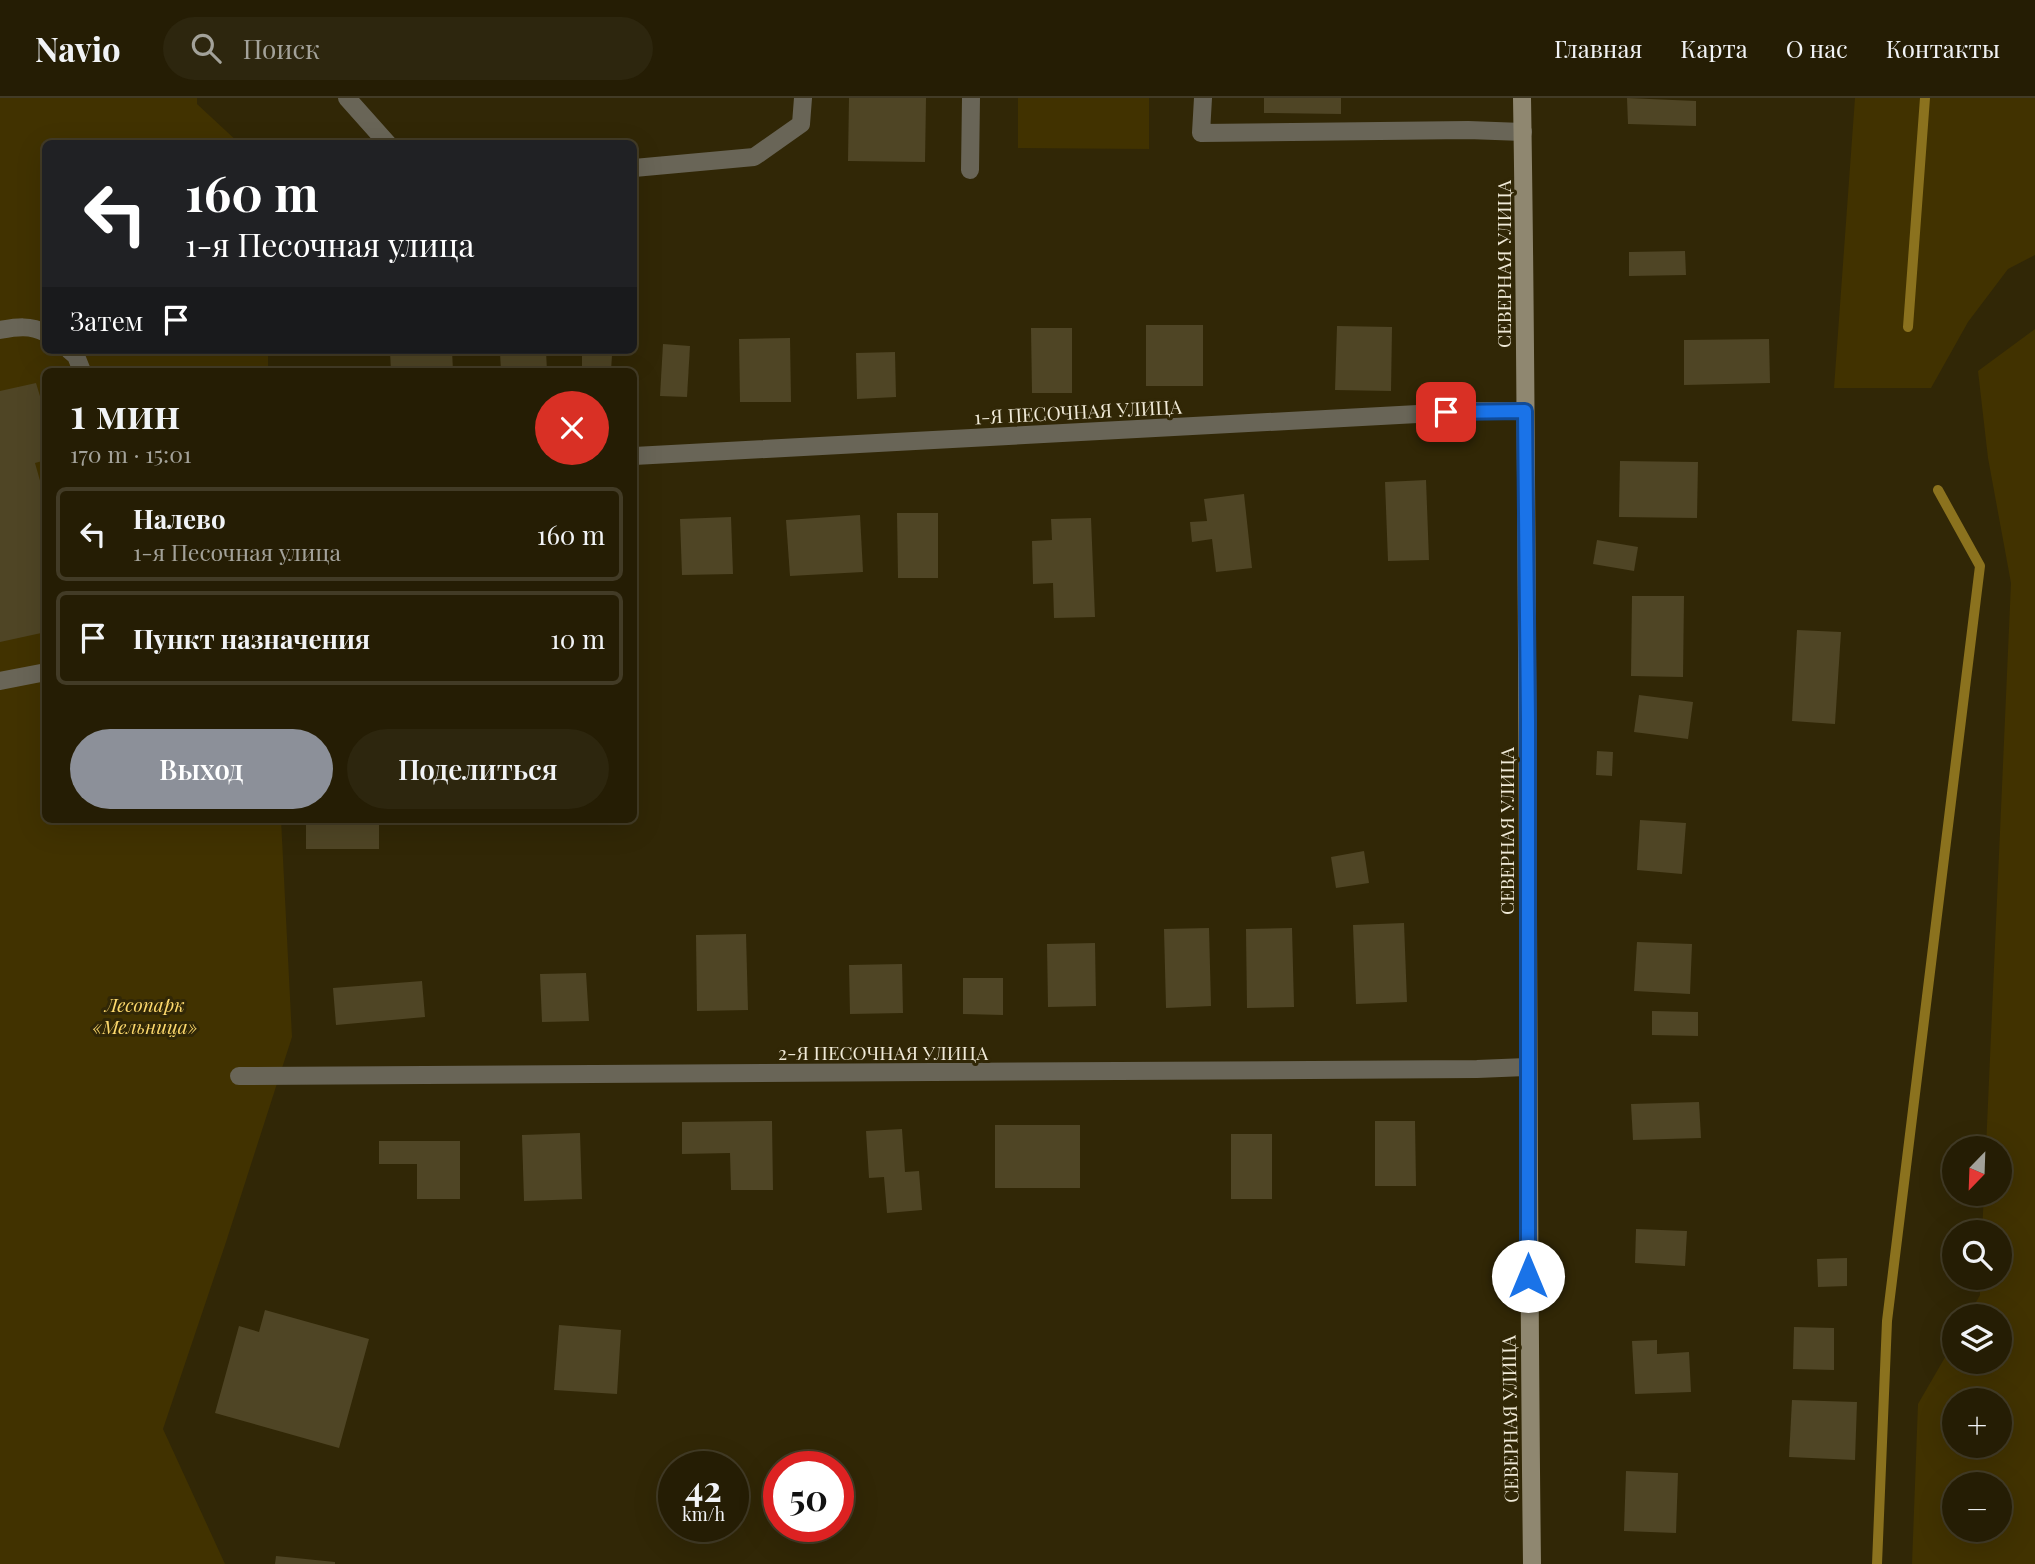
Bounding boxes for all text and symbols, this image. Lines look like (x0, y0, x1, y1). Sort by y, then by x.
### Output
search box (163, 17, 653, 80)
text: Navio (35, 26, 121, 70)
icon: search (187, 29, 225, 67)
text: Поиск (243, 31, 320, 66)
text: Главная (1554, 32, 1642, 64)
text: Карта (1680, 32, 1748, 64)
text: О нас (1786, 32, 1848, 64)
text: Контакты (1886, 32, 2000, 64)
text: 160 m (185, 159, 319, 224)
icon: left (70, 168, 161, 259)
street label: СЕВЕРНАЯ УЛИЦА (1490, 179, 1516, 348)
text: 1-я Песочная улица (185, 222, 474, 265)
icon: arrive (157, 301, 195, 339)
text: Затем (70, 303, 143, 338)
pin (1416, 382, 1476, 442)
text: 1 мин (70, 384, 180, 440)
button: close (535, 391, 609, 465)
street label: 1-Я ПЕСОЧНАЯ УЛИЦА (974, 393, 1184, 429)
icon: arrive (1427, 393, 1465, 431)
text: 170 m · 15:01 (70, 438, 192, 469)
text: Налево (133, 501, 226, 536)
icon: left (74, 515, 112, 553)
text: 160 m (537, 517, 605, 552)
text: 1-я Песочная улица (133, 536, 341, 567)
icon: arrive (74, 619, 112, 657)
text: Пункт назначения (133, 621, 370, 656)
text: 10 m (550, 621, 605, 656)
button: Выход (70, 729, 333, 809)
button: Поделиться (347, 729, 609, 809)
street label: СЕВЕРНАЯ УЛИЦА (1493, 746, 1519, 915)
park label: Лесопарк «Мельница» (92, 991, 198, 1039)
street label: 2-Я ПЕСОЧНАЯ УЛИЦА (778, 1039, 989, 1065)
north arrow (1942, 1136, 2012, 1206)
map controls (1942, 1136, 2012, 1542)
button: search (1942, 1220, 2012, 1290)
position arrow (1491, 1239, 1565, 1313)
button: layers (1942, 1304, 2012, 1374)
street label: СЕВЕРНАЯ УЛИЦА (1495, 1334, 1523, 1503)
button: + (1942, 1388, 2012, 1458)
speed limit sign: 50 (763, 1451, 854, 1542)
text: 42 (685, 1464, 722, 1511)
button: − (1942, 1472, 2012, 1542)
text: km/h (682, 1502, 725, 1526)

